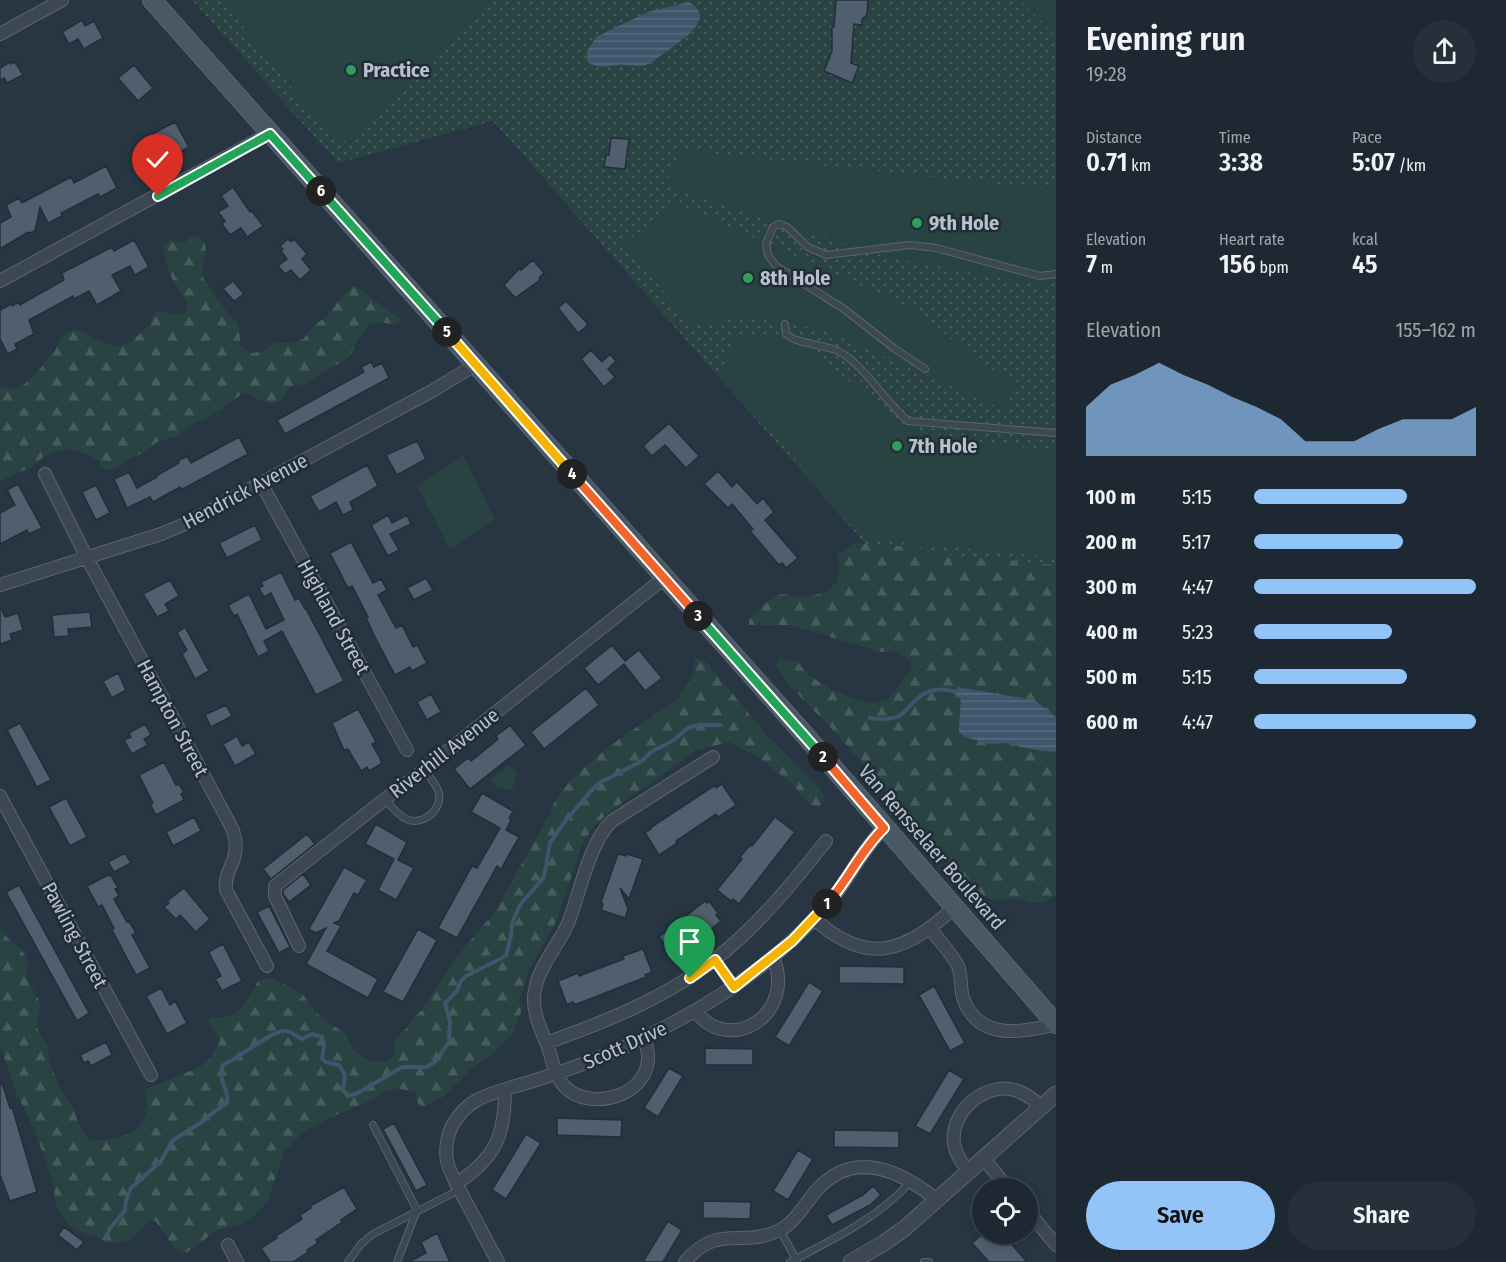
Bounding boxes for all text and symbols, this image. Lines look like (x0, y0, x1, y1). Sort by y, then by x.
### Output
text: Evening run (1086, 19, 1246, 59)
button: share (1413, 20, 1476, 83)
place label: Practice (363, 58, 430, 82)
text: 19:28 (1086, 62, 1127, 86)
marker: Practice (344, 63, 358, 77)
text: Distance (1086, 128, 1142, 147)
text: Time (1219, 128, 1251, 147)
text: Pace (1352, 128, 1382, 147)
pin (132, 134, 183, 196)
icon: check (141, 143, 174, 176)
text: 0.71 (1086, 147, 1127, 178)
text: 3:38 (1219, 147, 1263, 178)
text: 5:07 (1352, 147, 1395, 178)
text: km (1127, 156, 1151, 175)
text: /km (1395, 156, 1426, 175)
pin: 6 (306, 176, 336, 206)
text: 6 (317, 181, 325, 200)
place label: 9th Hole (929, 211, 999, 235)
marker: 9th Hole (910, 216, 924, 230)
text: Elevation (1086, 230, 1146, 249)
text: Heart rate (1219, 230, 1285, 249)
text: kcal (1352, 230, 1378, 249)
text: 7 (1086, 249, 1097, 280)
text: 156 (1219, 249, 1256, 280)
text: 45 (1352, 249, 1377, 280)
text: m (1097, 258, 1113, 277)
text: bpm (1256, 258, 1289, 277)
place label: 8th Hole (760, 266, 830, 290)
marker: 8th Hole (741, 271, 755, 285)
pin: 5 (432, 317, 462, 347)
text: Elevation (1086, 318, 1161, 342)
text: 155–162 m (1395, 318, 1476, 342)
text: 5 (443, 322, 451, 341)
place label: 7th Hole (909, 434, 977, 458)
marker: 7th Hole (890, 439, 904, 453)
street label: Hendrick Avenue (178, 448, 312, 534)
pin: 4 (557, 459, 587, 489)
text: 4 (568, 464, 576, 483)
text: 100 m (1086, 485, 1136, 509)
text: 5:15 (1182, 485, 1212, 509)
text: 200 m (1086, 530, 1137, 554)
text: 5:17 (1182, 530, 1211, 554)
street label: Highland Street (293, 556, 376, 679)
text: 300 m (1086, 575, 1137, 599)
text: 4:47 (1182, 575, 1213, 599)
pin: 3 (683, 601, 713, 631)
text: 3 (694, 606, 702, 625)
text: 400 m (1086, 620, 1138, 644)
text: 5:23 (1182, 620, 1213, 644)
street label: Hampton Street (132, 655, 214, 781)
text: 500 m (1086, 665, 1137, 689)
text: 5:15 (1182, 665, 1212, 689)
street label: Riverhill Avenue (384, 703, 504, 803)
text: 600 m (1086, 710, 1138, 734)
text: 4:47 (1182, 710, 1213, 734)
pin: 2 (808, 742, 838, 772)
text: 2 (819, 747, 827, 766)
street label: Van Rensselaer Boulevard (854, 759, 1010, 935)
street label: Pawling Street (37, 878, 113, 992)
pin: 1 (812, 889, 842, 919)
text: 1 (824, 894, 830, 913)
pin (664, 916, 715, 978)
icon: arrive (673, 925, 706, 958)
street label: Scott Drive (580, 1016, 670, 1074)
map controls (972, 1178, 1038, 1244)
button: locate (972, 1178, 1038, 1244)
button: Save (1086, 1181, 1275, 1250)
button: Share (1287, 1181, 1476, 1250)

